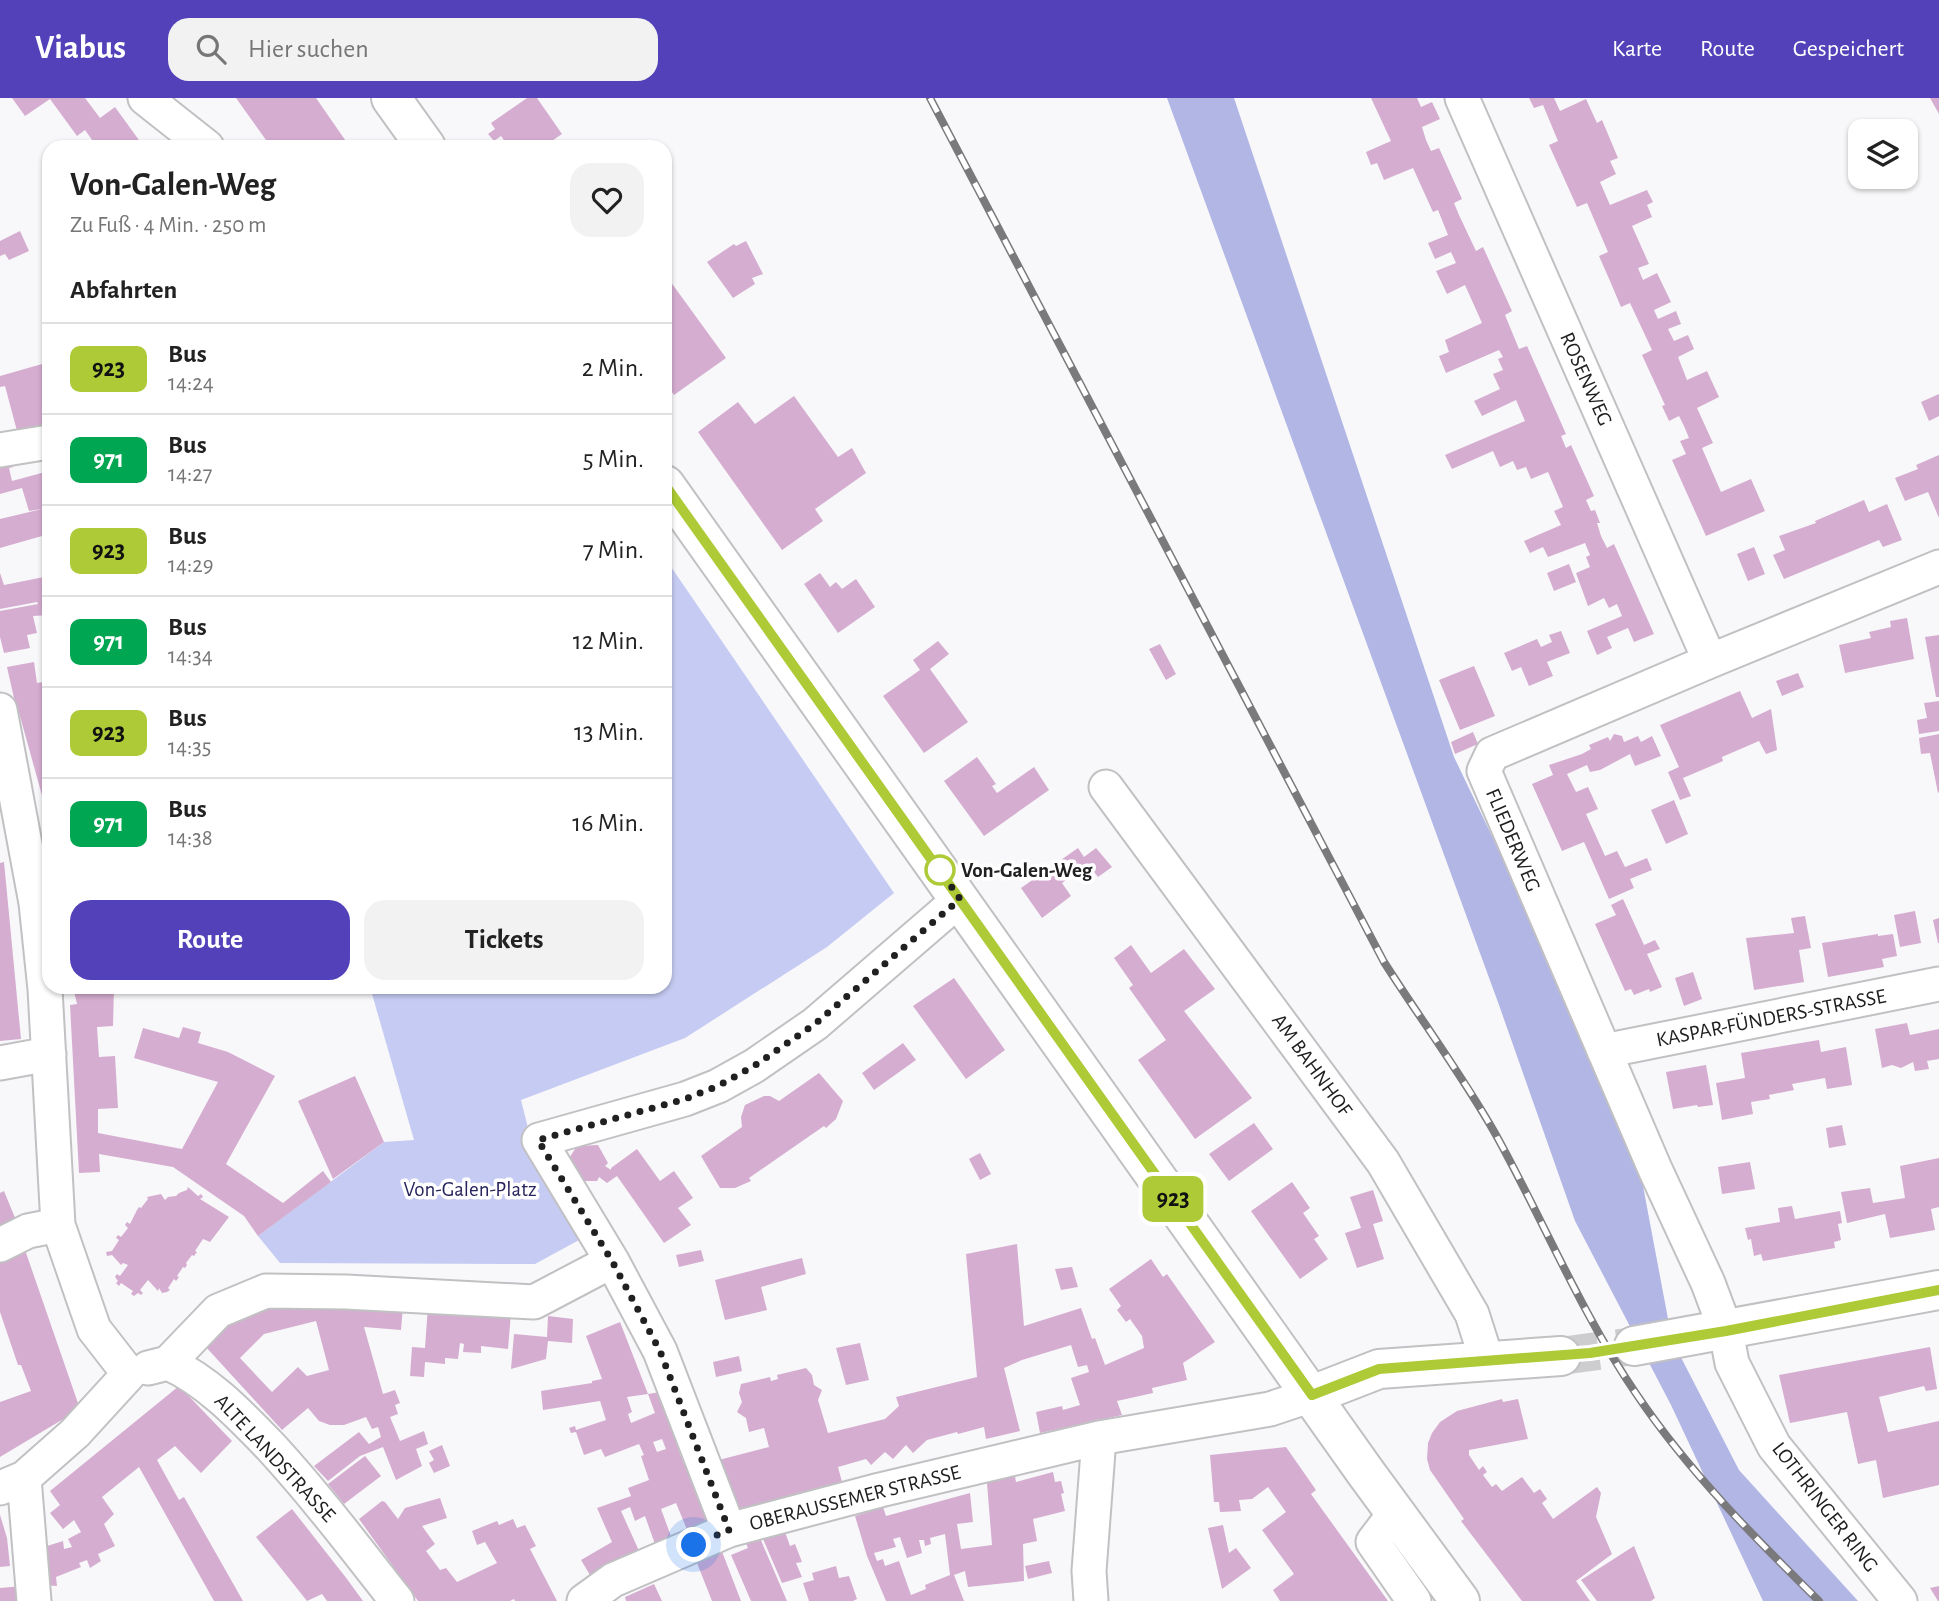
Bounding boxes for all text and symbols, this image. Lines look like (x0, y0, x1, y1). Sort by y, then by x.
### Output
search box (168, 18, 658, 81)
icon: search (192, 30, 230, 68)
text: Viabus (35, 32, 126, 65)
text: Hier suchen (248, 36, 369, 62)
text: Karte (1612, 37, 1662, 61)
text: Route (1700, 37, 1755, 61)
text: Gespeichert (1793, 37, 1904, 61)
map controls (1848, 119, 1918, 189)
button: layers (1848, 119, 1918, 189)
button: heart (570, 163, 644, 237)
text: Von-Galen-Weg (70, 169, 276, 202)
text: Zu Fuß · 4 Min. · 250 m (70, 214, 267, 237)
text: Abfahrten (70, 277, 177, 303)
street label: ROSENWEG (1556, 329, 1616, 429)
text: Bus (168, 341, 207, 367)
text: 2 Min. (582, 355, 644, 381)
text: 923 (92, 357, 125, 381)
text: 14:24 (168, 372, 214, 395)
text: Bus (168, 432, 207, 458)
text: 5 Min. (583, 446, 644, 472)
text: 971 (93, 448, 124, 472)
text: 14:27 (168, 463, 212, 486)
text: Bus (168, 523, 207, 549)
text: 7 Min. (583, 537, 644, 563)
text: 923 (92, 539, 125, 563)
text: 14:29 (168, 554, 214, 577)
text: Bus (168, 614, 207, 640)
text: 12 Min. (573, 628, 644, 654)
text: 971 (93, 630, 124, 654)
text: 14:34 (168, 645, 213, 668)
text: Bus (168, 705, 207, 731)
text: 13 Min. (574, 719, 644, 745)
text: 923 (92, 721, 125, 745)
text: 14:35 (168, 736, 211, 759)
street label: FLIEDERWEG (1482, 785, 1544, 895)
text: Bus (168, 796, 207, 822)
text: 16 Min. (572, 810, 644, 836)
text: 971 (93, 812, 124, 836)
text: 14:38 (168, 827, 213, 850)
marker: Von-Galen-Weg (925, 855, 955, 885)
place label: Von-Galen-Weg (961, 860, 1093, 881)
button: Route (70, 900, 350, 980)
button: Tickets (364, 900, 644, 980)
street label: KASPAR-FÜNDERS-STRASSE (1654, 984, 1888, 1051)
street label: AM BAHNHOF (1268, 1010, 1357, 1121)
line badge: 923 (1133, 1176, 1213, 1222)
park label: Von-Galen-Platz (403, 1179, 537, 1200)
text: 923 (1156, 1187, 1190, 1211)
street label: ALTE LANDSTRASSE (211, 1390, 339, 1526)
street label: LOTHRINGER RING (1768, 1438, 1882, 1576)
street label: OBERAUSSEMER STRASSE (747, 1462, 963, 1534)
your location (676, 1527, 711, 1562)

